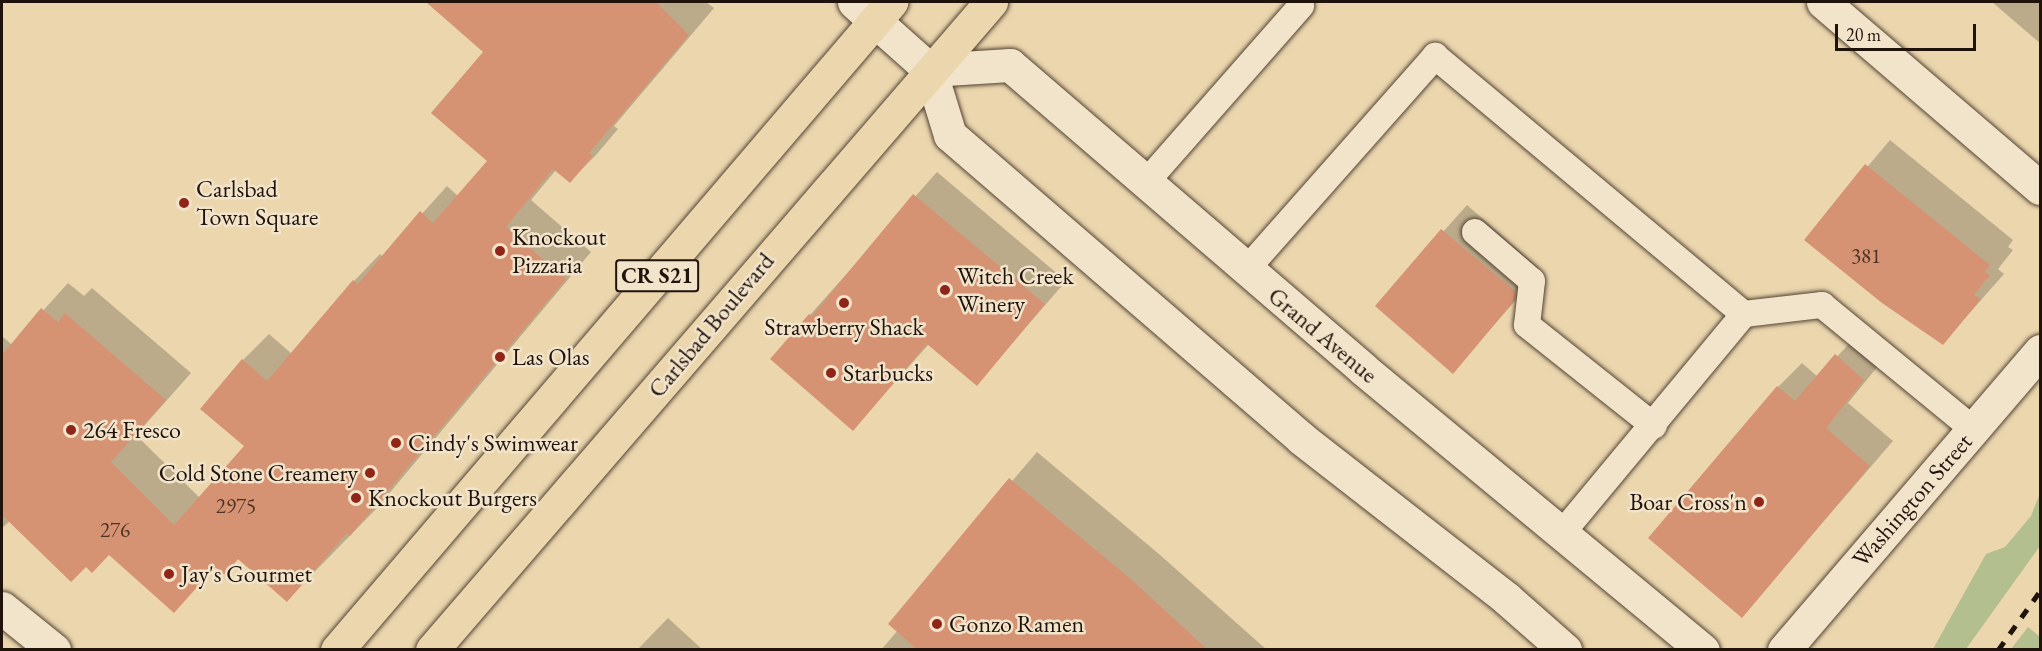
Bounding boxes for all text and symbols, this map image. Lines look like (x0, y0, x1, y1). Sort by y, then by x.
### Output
scale bar (1838, 12, 1979, 50)
text: 20 m (1846, 23, 1881, 46)
place label: Carlsbad Town Square (196, 175, 318, 231)
marker: Carlsbad Town Square (177, 196, 191, 210)
place label: Knockout Pizzaria (512, 223, 606, 279)
house number: 381 (1851, 243, 1881, 269)
marker: Knockout Pizzaria (493, 244, 507, 258)
street label: Carlsbad Boulevard (642, 247, 780, 403)
road number: CR S21 (615, 257, 699, 295)
place label: Witch Creek Winery (957, 262, 1074, 318)
street label: Grand Avenue (1263, 281, 1383, 389)
marker: Witch Creek Winery (938, 283, 952, 297)
marker: Strawberry Shack (837, 296, 851, 310)
place label: Strawberry Shack (764, 313, 924, 341)
place label: Las Olas (512, 343, 590, 371)
marker: Las Olas (493, 350, 507, 364)
place label: Starbucks (843, 359, 933, 387)
marker: Starbucks (824, 366, 838, 380)
place label: 264 Fresco (83, 416, 181, 444)
marker: 264 Fresco (64, 423, 78, 437)
street label: Washington Street (1846, 427, 1978, 573)
place label: Cindy's Swimwear (408, 429, 578, 457)
marker: Cindy's Swimwear (389, 436, 403, 450)
place label: Cold Stone Creamery (159, 459, 358, 487)
marker: Cold Stone Creamery (363, 466, 377, 480)
place label: Knockout Burgers (368, 484, 537, 512)
place label: Boar Cross'n (1629, 488, 1747, 516)
marker: Knockout Burgers (349, 491, 363, 505)
house number: 2975 (216, 493, 256, 519)
marker: Boar Cross'n (1752, 495, 1766, 509)
house number: 276 (100, 517, 130, 543)
place label: Jay's Gourmet (181, 560, 312, 588)
marker: Jay's Gourmet (162, 567, 176, 581)
place label: Gonzo Ramen (949, 610, 1084, 638)
marker: Gonzo Ramen (930, 617, 944, 631)

